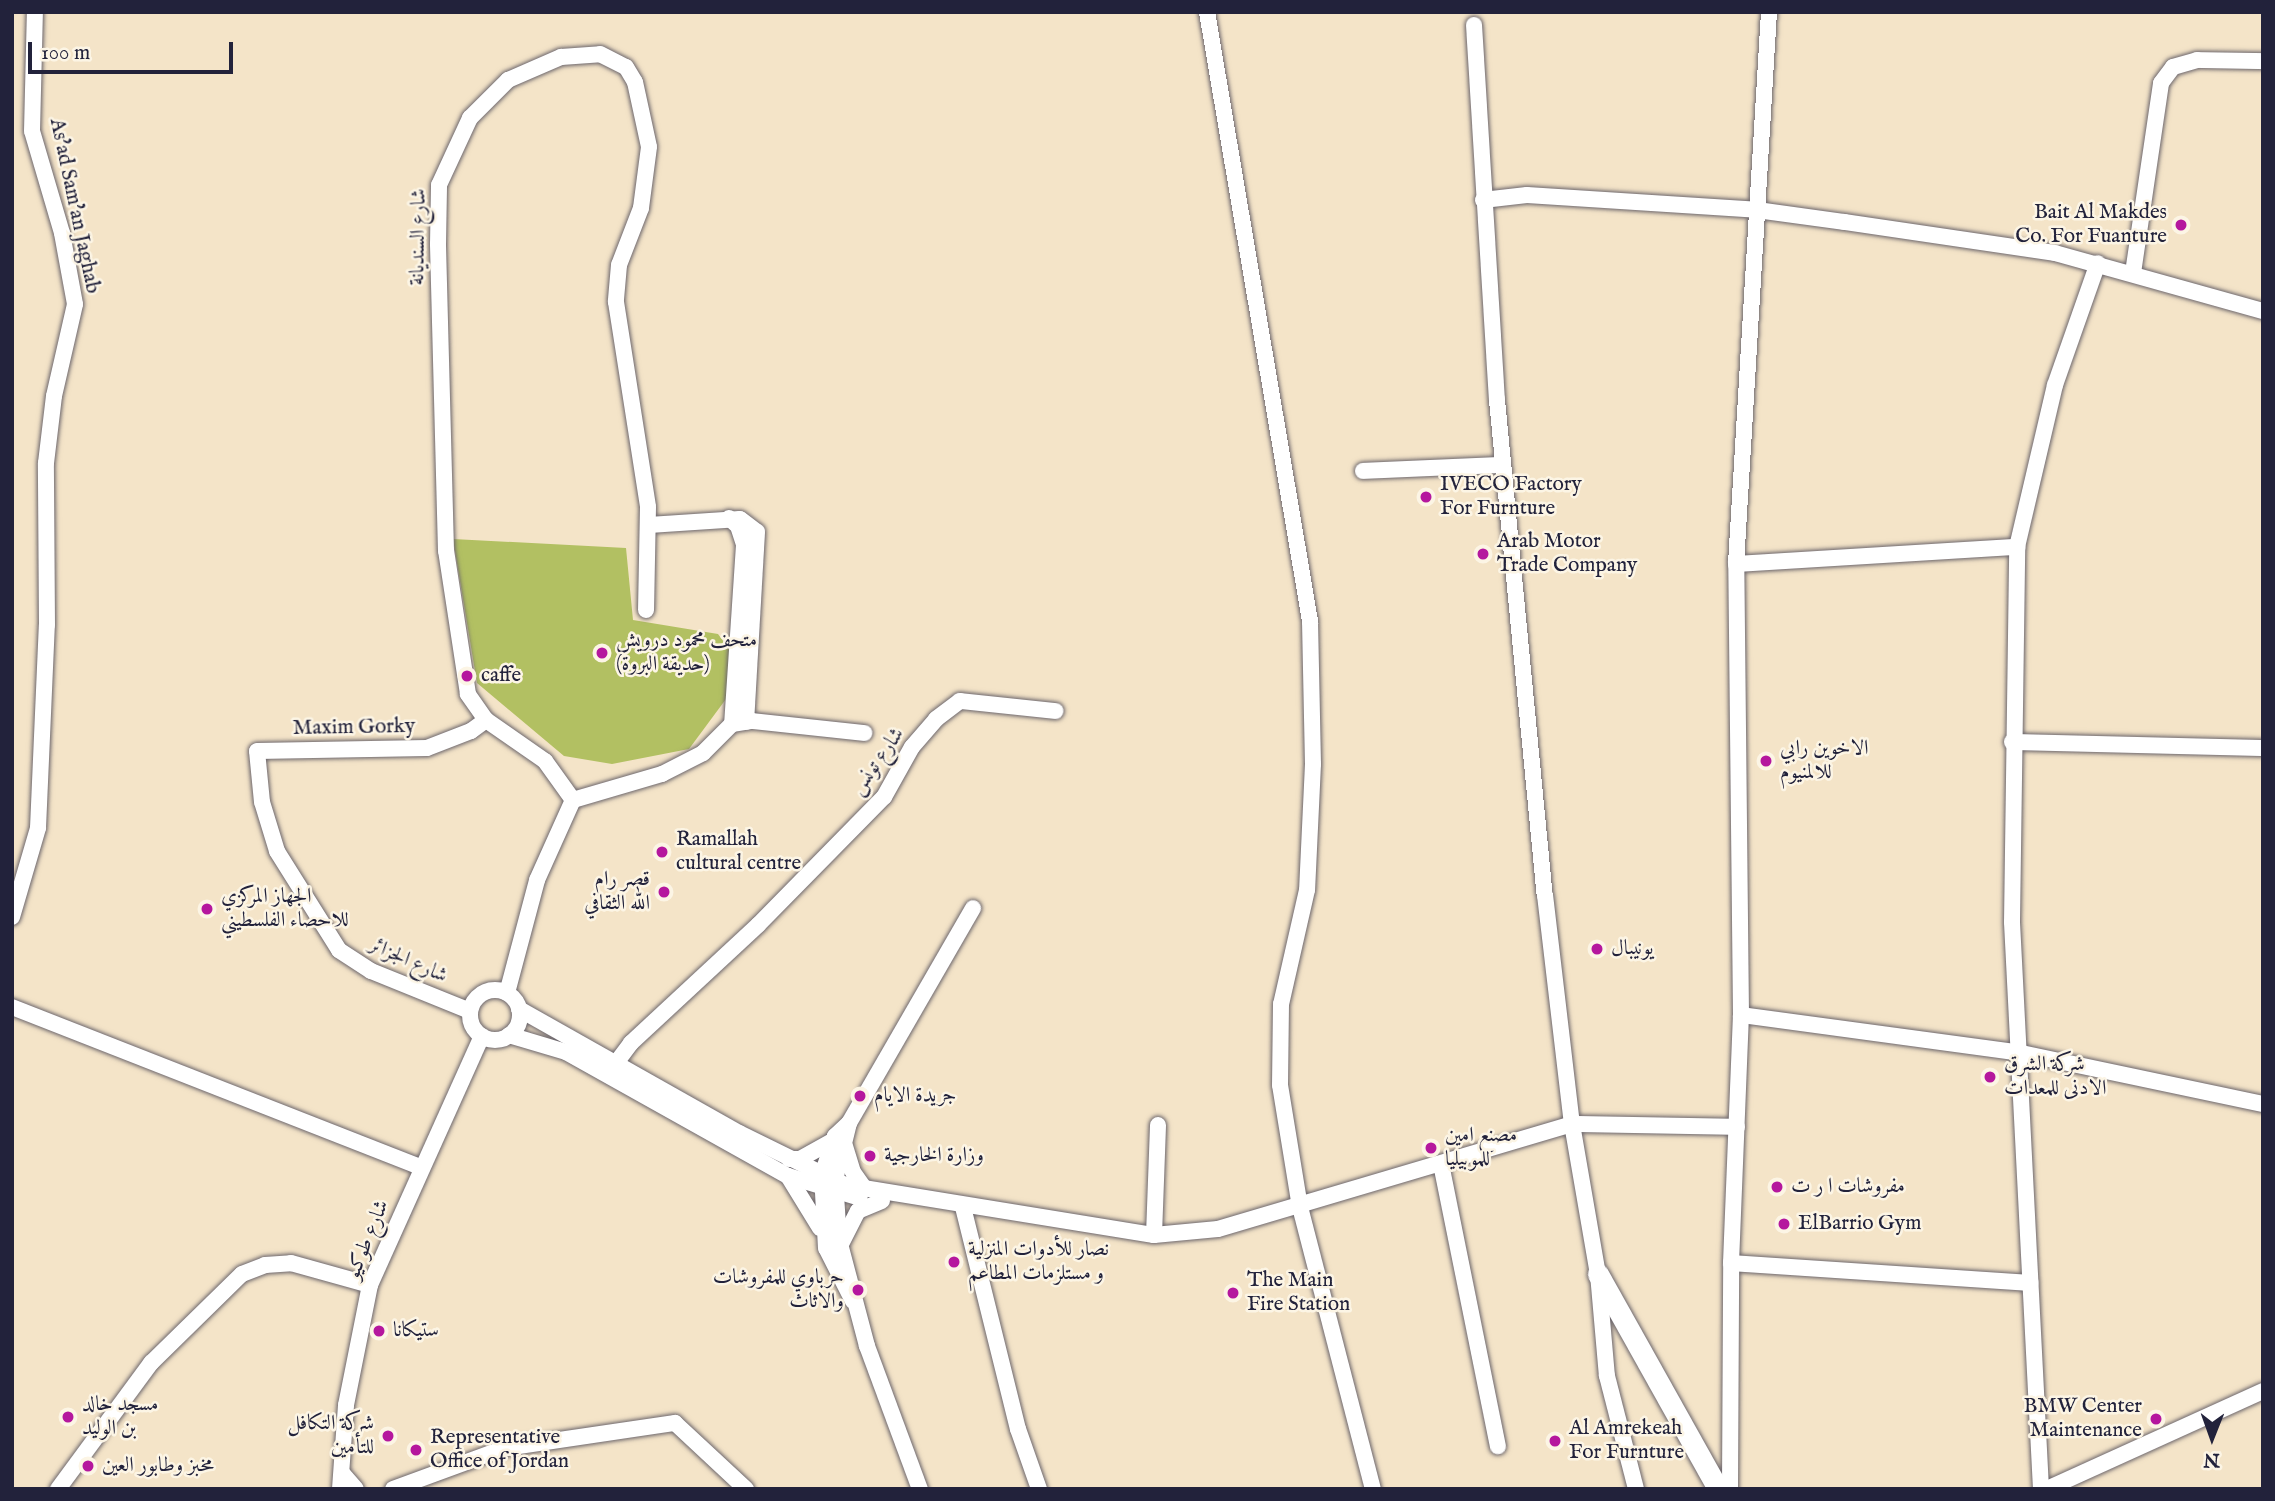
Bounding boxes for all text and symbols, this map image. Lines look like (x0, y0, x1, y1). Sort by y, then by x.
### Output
scale bar (32, 28, 236, 72)
text: 100 m (41, 40, 90, 67)
street label: As'ad Sam'an Jaghab (43, 116, 105, 296)
street label: شارع السنديانة (406, 188, 432, 286)
place label: Bait Al Makdes Co. For Fuanture (2015, 200, 2167, 250)
marker: Bait Al Makdes Co. For Fuanture (2173, 217, 2189, 233)
place label: IVECO Factory For Furnture (1440, 472, 1582, 522)
marker: IVECO Factory For Furnture (1418, 489, 1434, 505)
place label: Arab Motor Trade Company (1497, 529, 1637, 579)
marker: Arab Motor Trade Company (1475, 546, 1491, 562)
place label: متحف محمود درويش (حديقة البروة) (616, 628, 757, 678)
marker: متحف محمود درويش (حديقة البروة) (594, 645, 610, 661)
place label: caffe (481, 663, 521, 689)
marker: caffe (459, 668, 475, 684)
street label: Maxim Gorky (292, 714, 416, 742)
street label: شارع تونس (846, 723, 910, 801)
place label: الاخوين رابي للالمنيوم (1780, 736, 1869, 786)
marker: الاخوين رابي للالمنيوم (1758, 753, 1774, 769)
place label: Ramallah cultural centre (676, 827, 801, 877)
marker: Ramallah cultural centre (654, 844, 670, 860)
place label: قصر رام الله الثقافي (584, 867, 650, 917)
place label: الجهاز المركزي للاحصاء الفلسطيني (221, 884, 349, 934)
marker: قصر رام الله الثقافي (656, 884, 672, 900)
marker: الجهاز المركزي للاحصاء الفلسطيني (199, 901, 215, 917)
street label: شارع الجزائر (365, 933, 451, 989)
place label: يونيبال (1611, 936, 1654, 962)
marker: يونيبال (1589, 941, 1605, 957)
place label: شركة الشرق الادنى للمعدات (2004, 1052, 2106, 1102)
marker: شركة الشرق الادنى للمعدات (1982, 1069, 1998, 1085)
place label: جريدة الايام (874, 1083, 957, 1109)
marker: جريدة الايام (852, 1088, 868, 1104)
place label: مصنع امين للموبيليا (1445, 1123, 1517, 1173)
marker: مصنع امين للموبيليا (1423, 1140, 1439, 1156)
place label: وزارة الخارجية (884, 1143, 984, 1169)
marker: وزارة الخارجية (862, 1148, 878, 1164)
place label: مفروشات ا ر ت (1791, 1174, 1905, 1200)
marker: مفروشات ا ر ت (1769, 1179, 1785, 1195)
street label: شارع طوكيو (341, 1197, 395, 1283)
place label: ElBarrio Gym (1798, 1211, 1921, 1237)
marker: ElBarrio Gym (1776, 1216, 1792, 1232)
place label: نصار للأدوات المنزلية و مستلزمات المطاعم (968, 1237, 1109, 1287)
marker: نصار للأدوات المنزلية و مستلزمات المطاعم (946, 1254, 962, 1270)
place label: حرباوي للمفروشات والاثاث (713, 1265, 844, 1315)
place label: The Main Fire Station (1247, 1268, 1350, 1318)
marker: حرباوي للمفروشات والاثاث (850, 1282, 866, 1298)
marker: The Main Fire Station (1225, 1285, 1241, 1301)
place label: ستيكانا (393, 1318, 439, 1344)
marker: ستيكانا (371, 1323, 387, 1339)
place label: مسجد خالد بن الوليد (82, 1392, 159, 1442)
place label: BMW Center Maintenance (2023, 1394, 2142, 1444)
north arrow (2177, 1403, 2247, 1473)
marker: مسجد خالد بن الوليد (60, 1409, 76, 1425)
place label: شركة التكافل للتأمين (287, 1411, 374, 1461)
marker: BMW Center Maintenance (2148, 1411, 2164, 1427)
place label: Al Amrekeah For Furnture (1569, 1416, 1684, 1466)
place label: Representative Office of Jordan (430, 1425, 569, 1475)
marker: شركة التكافل للتأمين (380, 1428, 396, 1444)
marker: Al Amrekeah For Furnture (1547, 1433, 1563, 1449)
marker: Representative Office of Jordan (408, 1442, 424, 1458)
text: N (2203, 1447, 2220, 1471)
place label: مخبز وطابور العين (102, 1453, 214, 1479)
marker: مخبز وطابور العين (80, 1458, 96, 1474)

